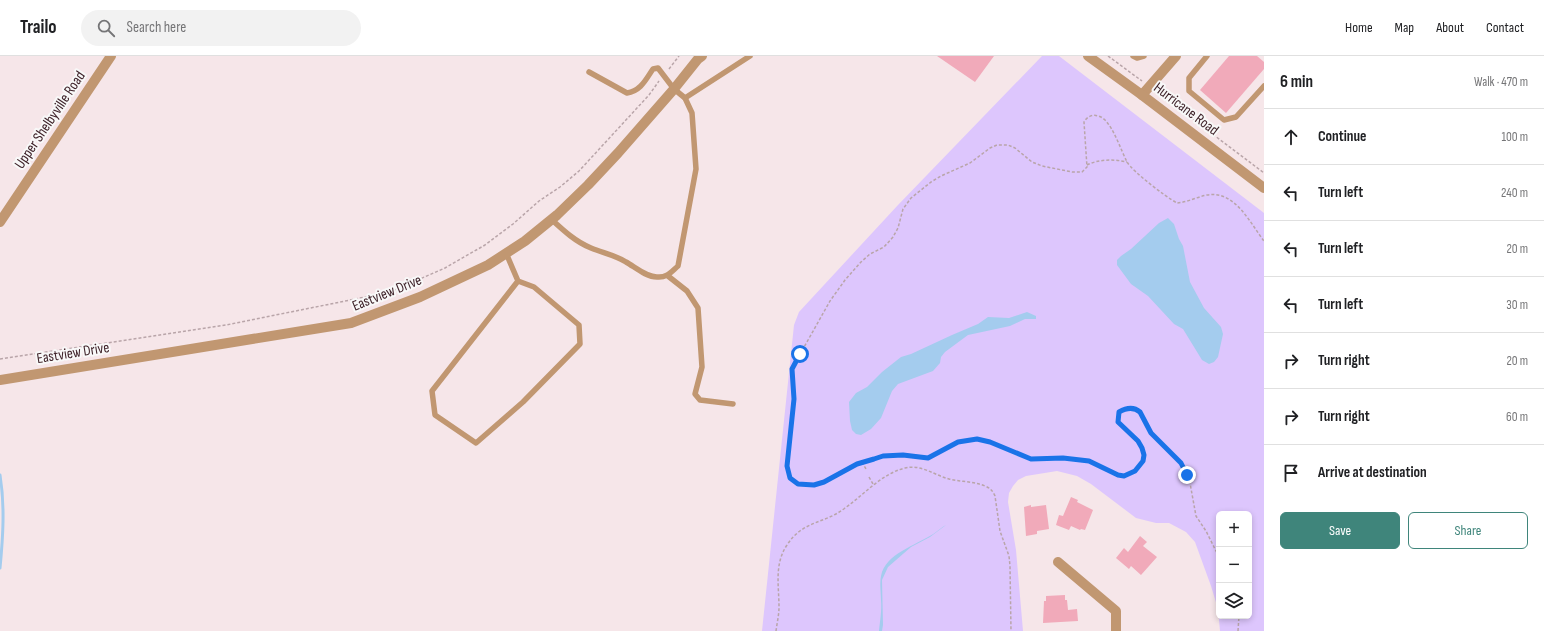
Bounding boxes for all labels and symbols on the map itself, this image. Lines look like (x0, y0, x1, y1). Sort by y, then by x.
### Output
street label: Upper Shelbyville Road (10, 68, 90, 172)
street label: Hurricane Road (1150, 78, 1222, 140)
street label: Eastview Drive (349, 270, 425, 316)
street label: Eastview Drive (35, 338, 111, 368)
route start (791, 345, 809, 363)
route end (1178, 466, 1196, 484)

